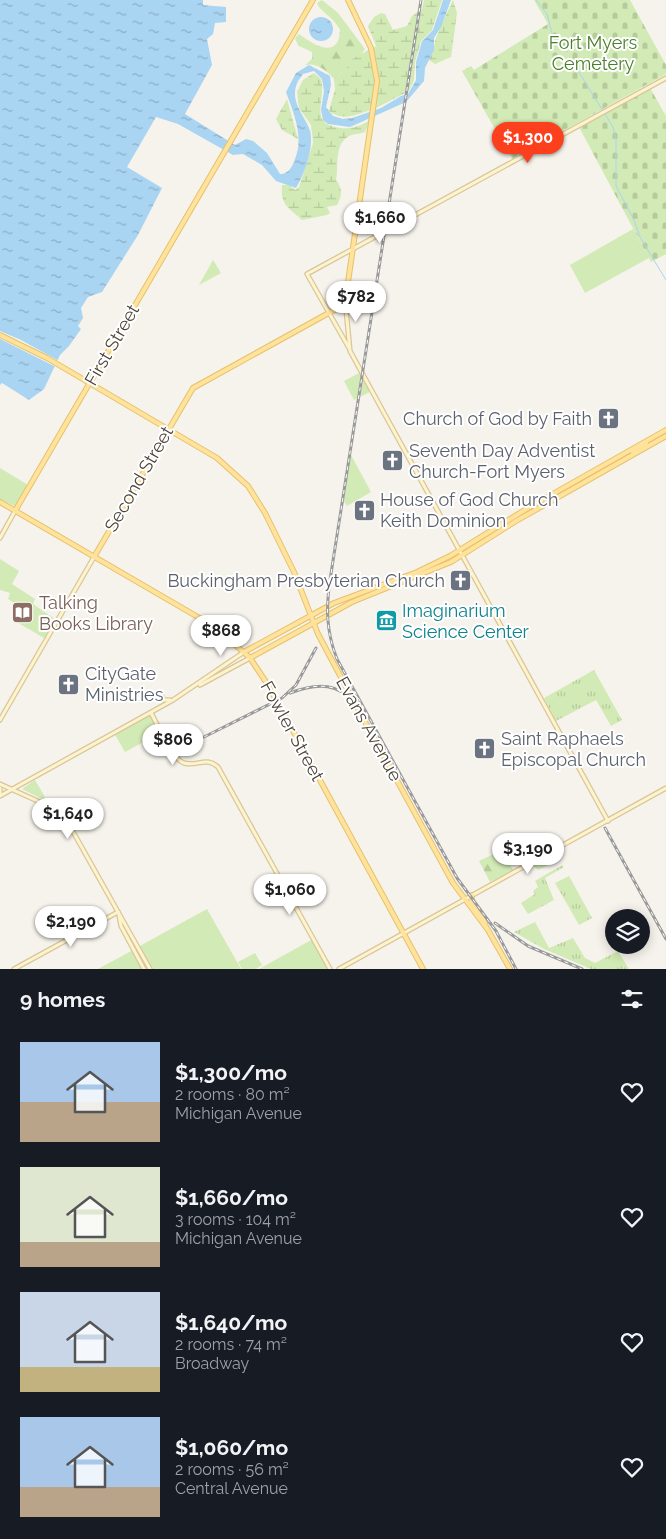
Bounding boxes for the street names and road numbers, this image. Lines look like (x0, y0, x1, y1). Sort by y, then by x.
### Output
street label: First Street (80, 301, 143, 389)
street label: Second Street (100, 422, 177, 535)
street label: Evans Avenue (332, 673, 407, 785)
street label: Fowler Street (256, 677, 329, 784)

